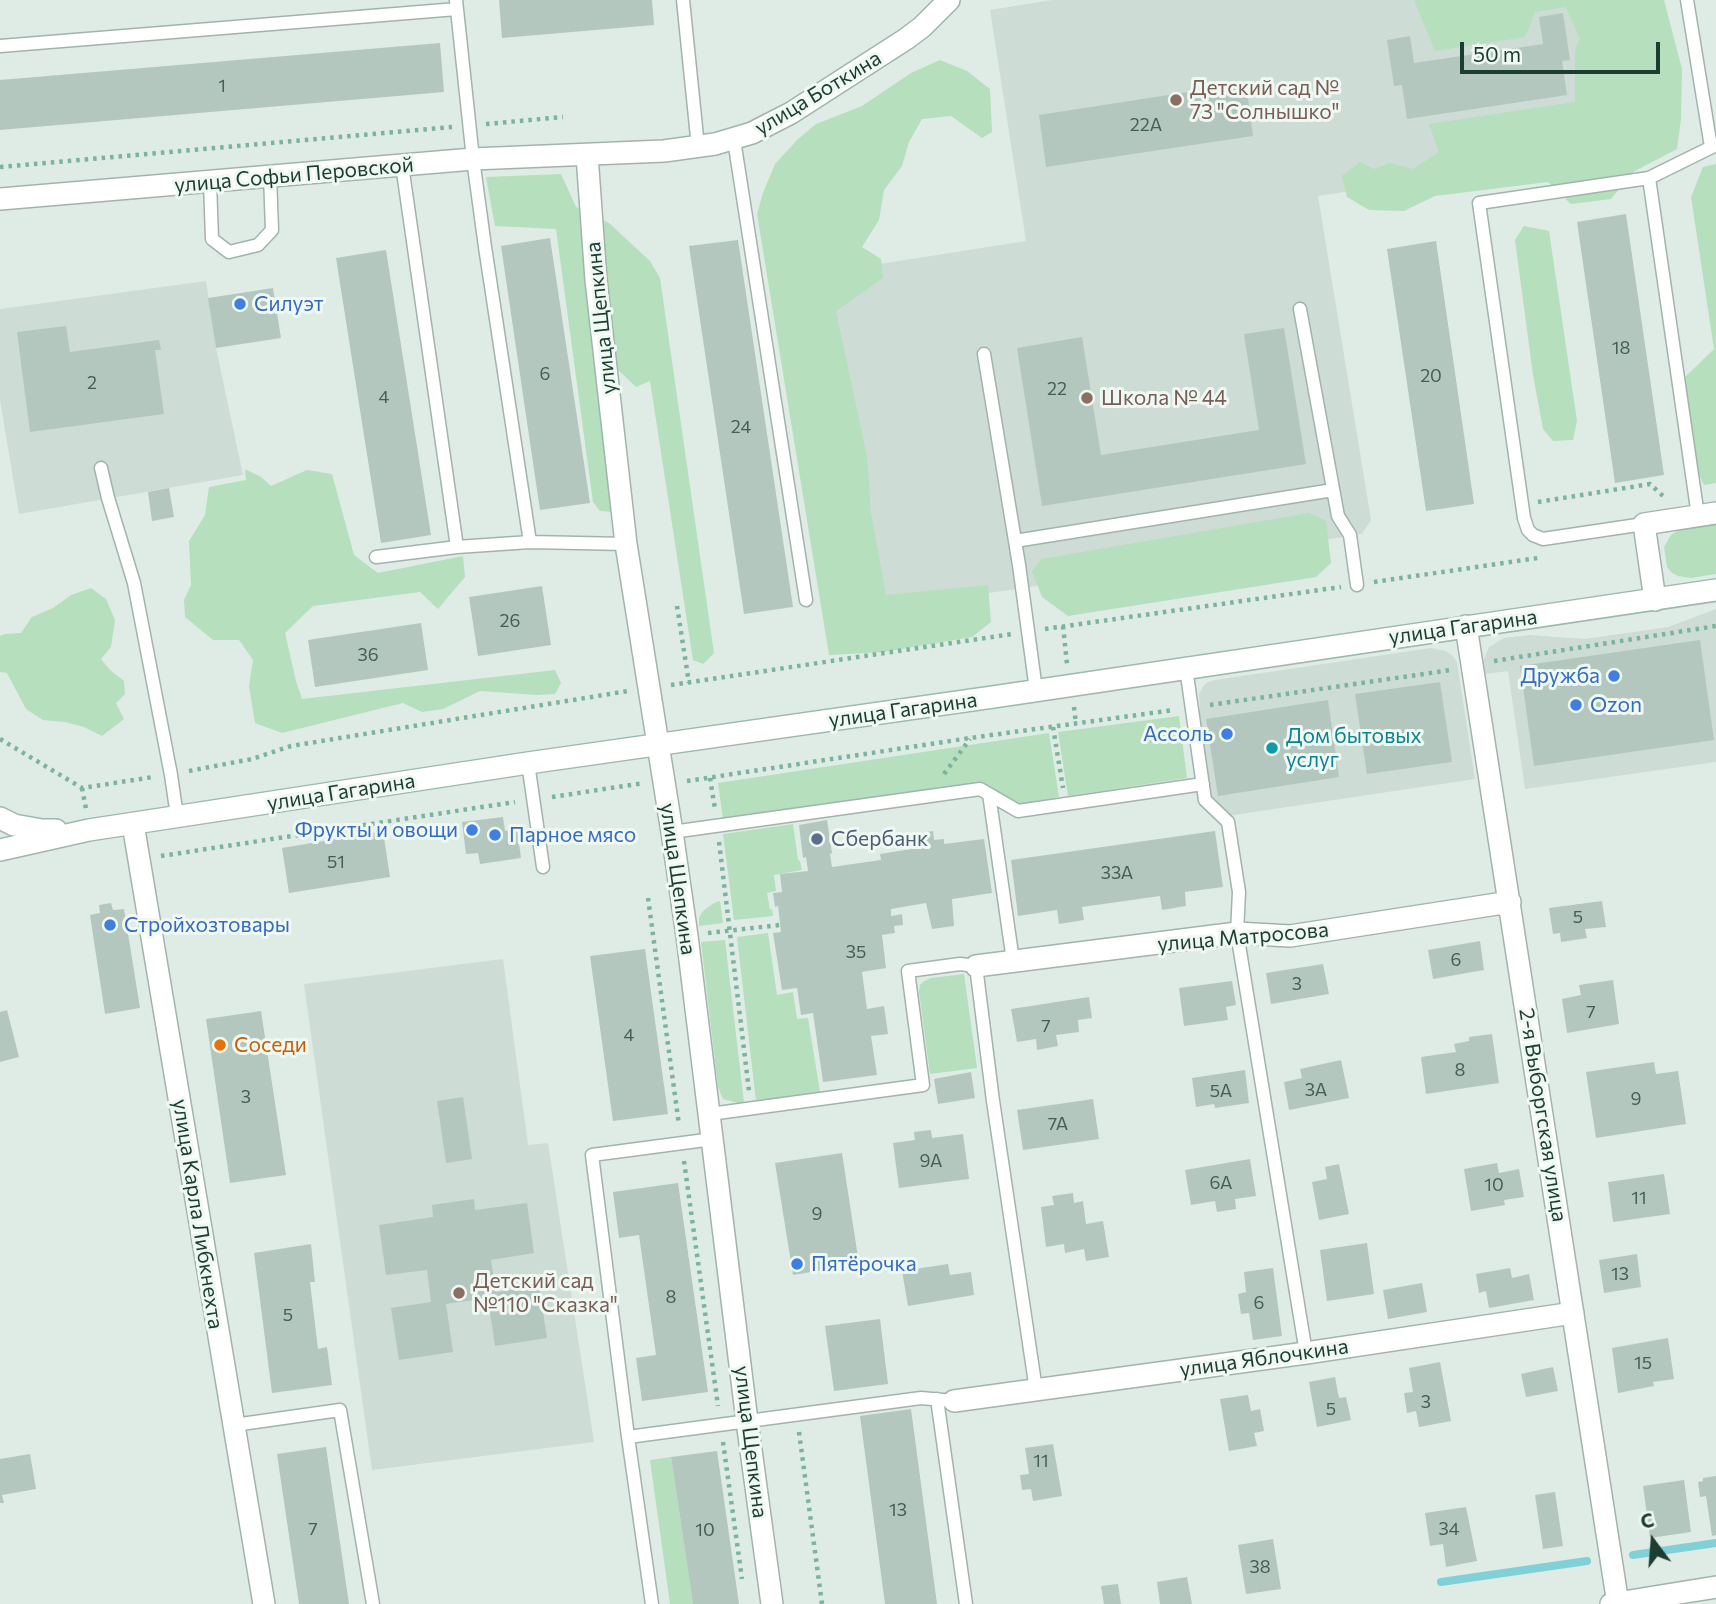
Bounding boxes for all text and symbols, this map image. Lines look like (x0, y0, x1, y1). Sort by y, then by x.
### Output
scale bar (1464, 28, 1664, 72)
text: 50 m (1473, 41, 1521, 66)
street label: улица Боткина (750, 45, 886, 141)
house number: 1 (218, 75, 226, 97)
place label: Детский сад № 73 "Солнышко" (1190, 75, 1340, 125)
marker: Детский сад № 73 "Солнышко" (1168, 92, 1184, 108)
house number: 22А (1130, 114, 1162, 136)
street label: улица Софьи Перовской (173, 152, 415, 198)
street label: улица Щепкина (580, 241, 622, 395)
place label: Силуэт (254, 291, 324, 317)
marker: Силуэт (232, 296, 248, 312)
house number: 18 (1612, 337, 1630, 359)
house number: 6 (540, 363, 550, 385)
house number: 20 (1420, 365, 1442, 387)
house number: 2 (87, 372, 97, 394)
house number: 22 (1047, 378, 1067, 400)
place label: Школа № 44 (1101, 385, 1227, 411)
house number: 4 (379, 386, 389, 408)
marker: Школа № 44 (1079, 390, 1095, 406)
house number: 24 (731, 416, 751, 438)
street label: улица Гагарина (1387, 604, 1539, 650)
house number: 26 (500, 610, 520, 632)
house number: 36 (357, 644, 379, 666)
place label: Дружба (1520, 663, 1600, 689)
marker: Дружба (1606, 668, 1622, 684)
street label: улица Гагарина (827, 687, 979, 733)
place label: Ozon (1590, 692, 1642, 718)
marker: Ozon (1568, 697, 1584, 713)
place label: Ассоль (1143, 721, 1213, 747)
place label: Дом бытовых услуг (1286, 723, 1422, 773)
marker: Ассоль (1219, 726, 1235, 742)
marker: Дом бытовых услуг (1264, 740, 1280, 756)
street label: улица Гагарина (265, 768, 417, 816)
street label: улица Щепкина (655, 801, 701, 957)
place label: Фрукты и овощи (295, 817, 458, 843)
marker: Фрукты и овощи (464, 822, 480, 838)
place label: Парное мясо (509, 822, 636, 848)
place label: Сбербанк (831, 826, 928, 852)
marker: Парное мясо (487, 827, 503, 843)
marker: Сбербанк (809, 831, 825, 847)
house number: 51 (327, 851, 345, 873)
house number: 33А (1101, 862, 1133, 884)
house number: 5 (1573, 906, 1583, 928)
place label: Стройхозтовары (124, 912, 290, 938)
marker: Стройхозтовары (102, 917, 118, 933)
street label: улица Матросова (1156, 917, 1330, 957)
house number: 35 (846, 941, 866, 963)
house number: 6 (1451, 949, 1461, 971)
house number: 3 (1292, 973, 1302, 995)
house number: 7 (1586, 1001, 1596, 1023)
street label: 2-я Выборгская улица (1514, 1006, 1572, 1224)
house number: 7 (1041, 1015, 1051, 1037)
house number: 4 (624, 1024, 634, 1046)
place label: Соседи (234, 1032, 307, 1058)
marker: Соседи (212, 1037, 228, 1053)
house number: 8 (1455, 1059, 1465, 1081)
house number: 3А (1305, 1079, 1327, 1101)
house number: 5А (1210, 1080, 1232, 1102)
house number: 3 (241, 1086, 251, 1108)
house number: 9 (1631, 1088, 1641, 1110)
street label: улица Карла Либкнехта (167, 1097, 229, 1331)
house number: 7А (1048, 1113, 1068, 1135)
house number: 9А (920, 1150, 942, 1172)
house number: 6А (1210, 1172, 1232, 1194)
house number: 10 (1484, 1174, 1504, 1196)
house number: 11 (1631, 1187, 1647, 1209)
house number: 9 (812, 1203, 822, 1225)
place label: Пятёрочка (811, 1251, 917, 1277)
marker: Пятёрочка (789, 1256, 805, 1272)
house number: 13 (1611, 1263, 1629, 1285)
place label: Детский сад №110 "Сказка" (473, 1268, 618, 1318)
marker: Детский сад №110 "Сказка" (451, 1285, 467, 1301)
house number: 8 (666, 1286, 676, 1308)
house number: 6 (1254, 1292, 1264, 1314)
house number: 5 (283, 1304, 293, 1326)
street label: улица Яблочкина (1178, 1334, 1350, 1382)
house number: 15 (1634, 1352, 1652, 1374)
street label: улица Щепкина (729, 1364, 773, 1520)
house number: 3 (1421, 1391, 1431, 1413)
house number: 5 (1326, 1398, 1336, 1420)
house number: 11 (1033, 1450, 1049, 1472)
house number: 13 (889, 1499, 907, 1521)
north arrow (1618, 1506, 1688, 1576)
text: С (1638, 1507, 1656, 1533)
house number: 7 (308, 1518, 318, 1540)
house number: 34 (1438, 1518, 1460, 1540)
house number: 10 (695, 1519, 715, 1541)
house number: 38 (1249, 1556, 1271, 1578)

